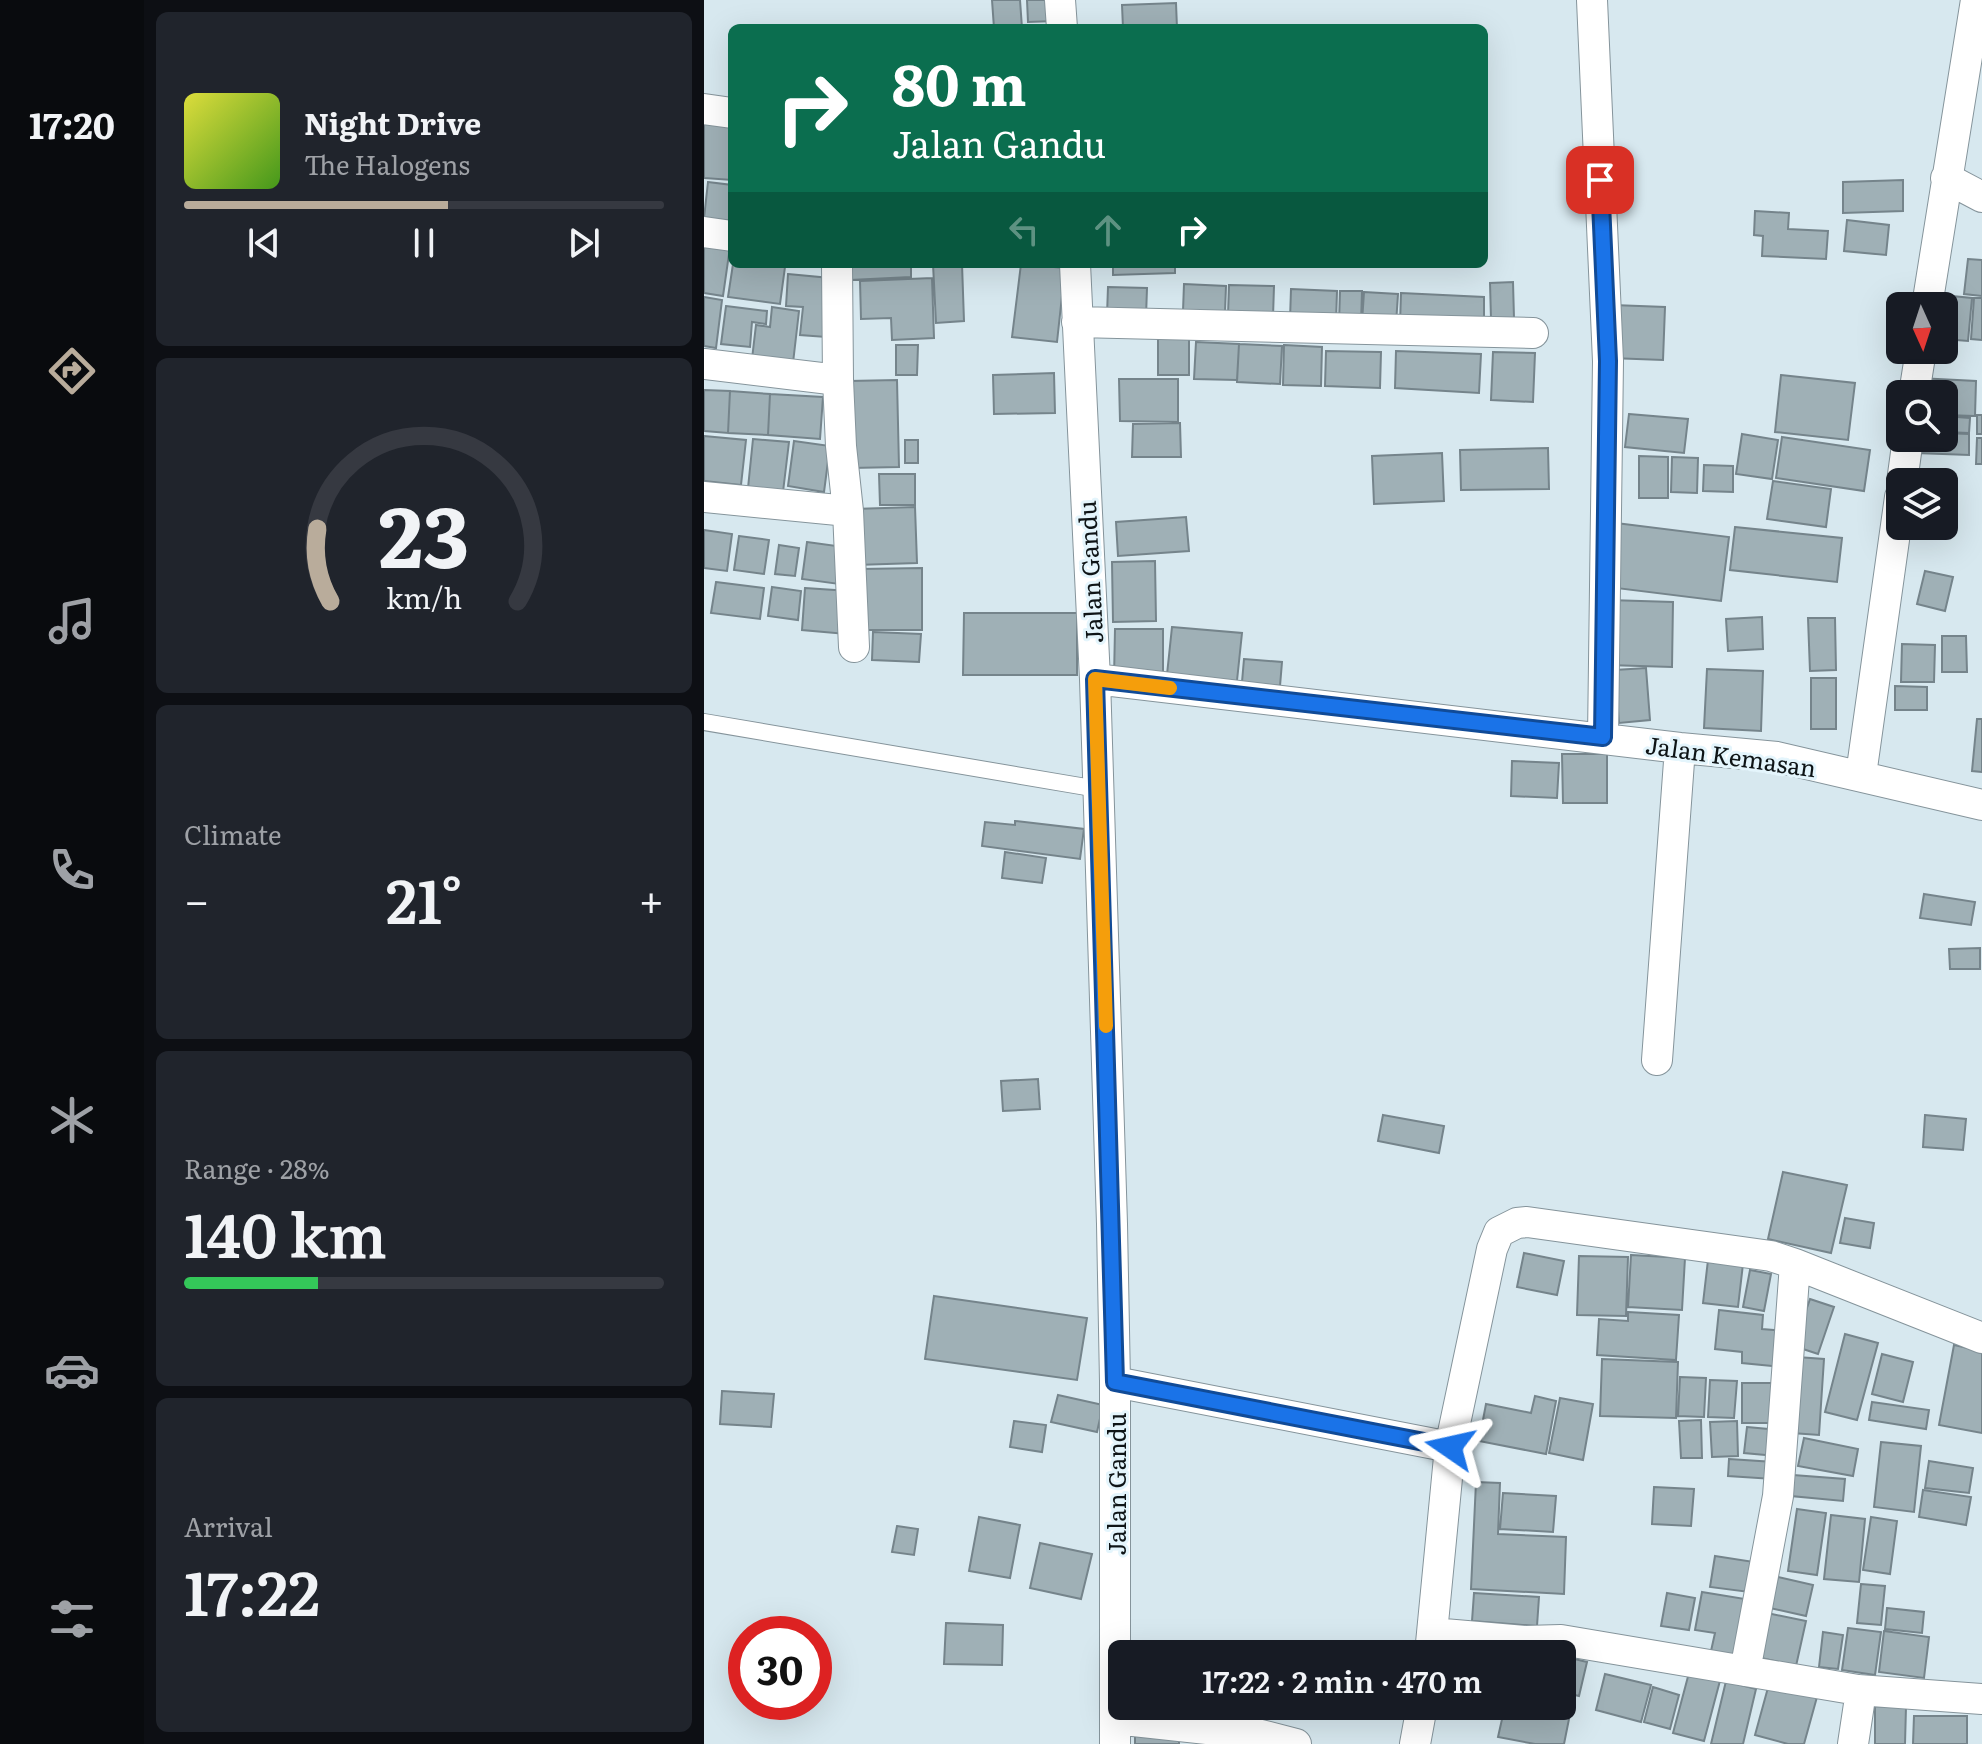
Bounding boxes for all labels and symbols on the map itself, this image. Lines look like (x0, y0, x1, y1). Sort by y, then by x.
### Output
pin (1566, 146, 1634, 214)
north arrow (1886, 292, 1958, 364)
street label: Jalan Gandu (1068, 500, 1110, 644)
street label: Jalan Kemasan (1643, 726, 1819, 784)
position arrow (1408, 1405, 1492, 1489)
street label: Jalan Gandu (1098, 1413, 1133, 1555)
speed limit sign: 30 (728, 1616, 832, 1720)

